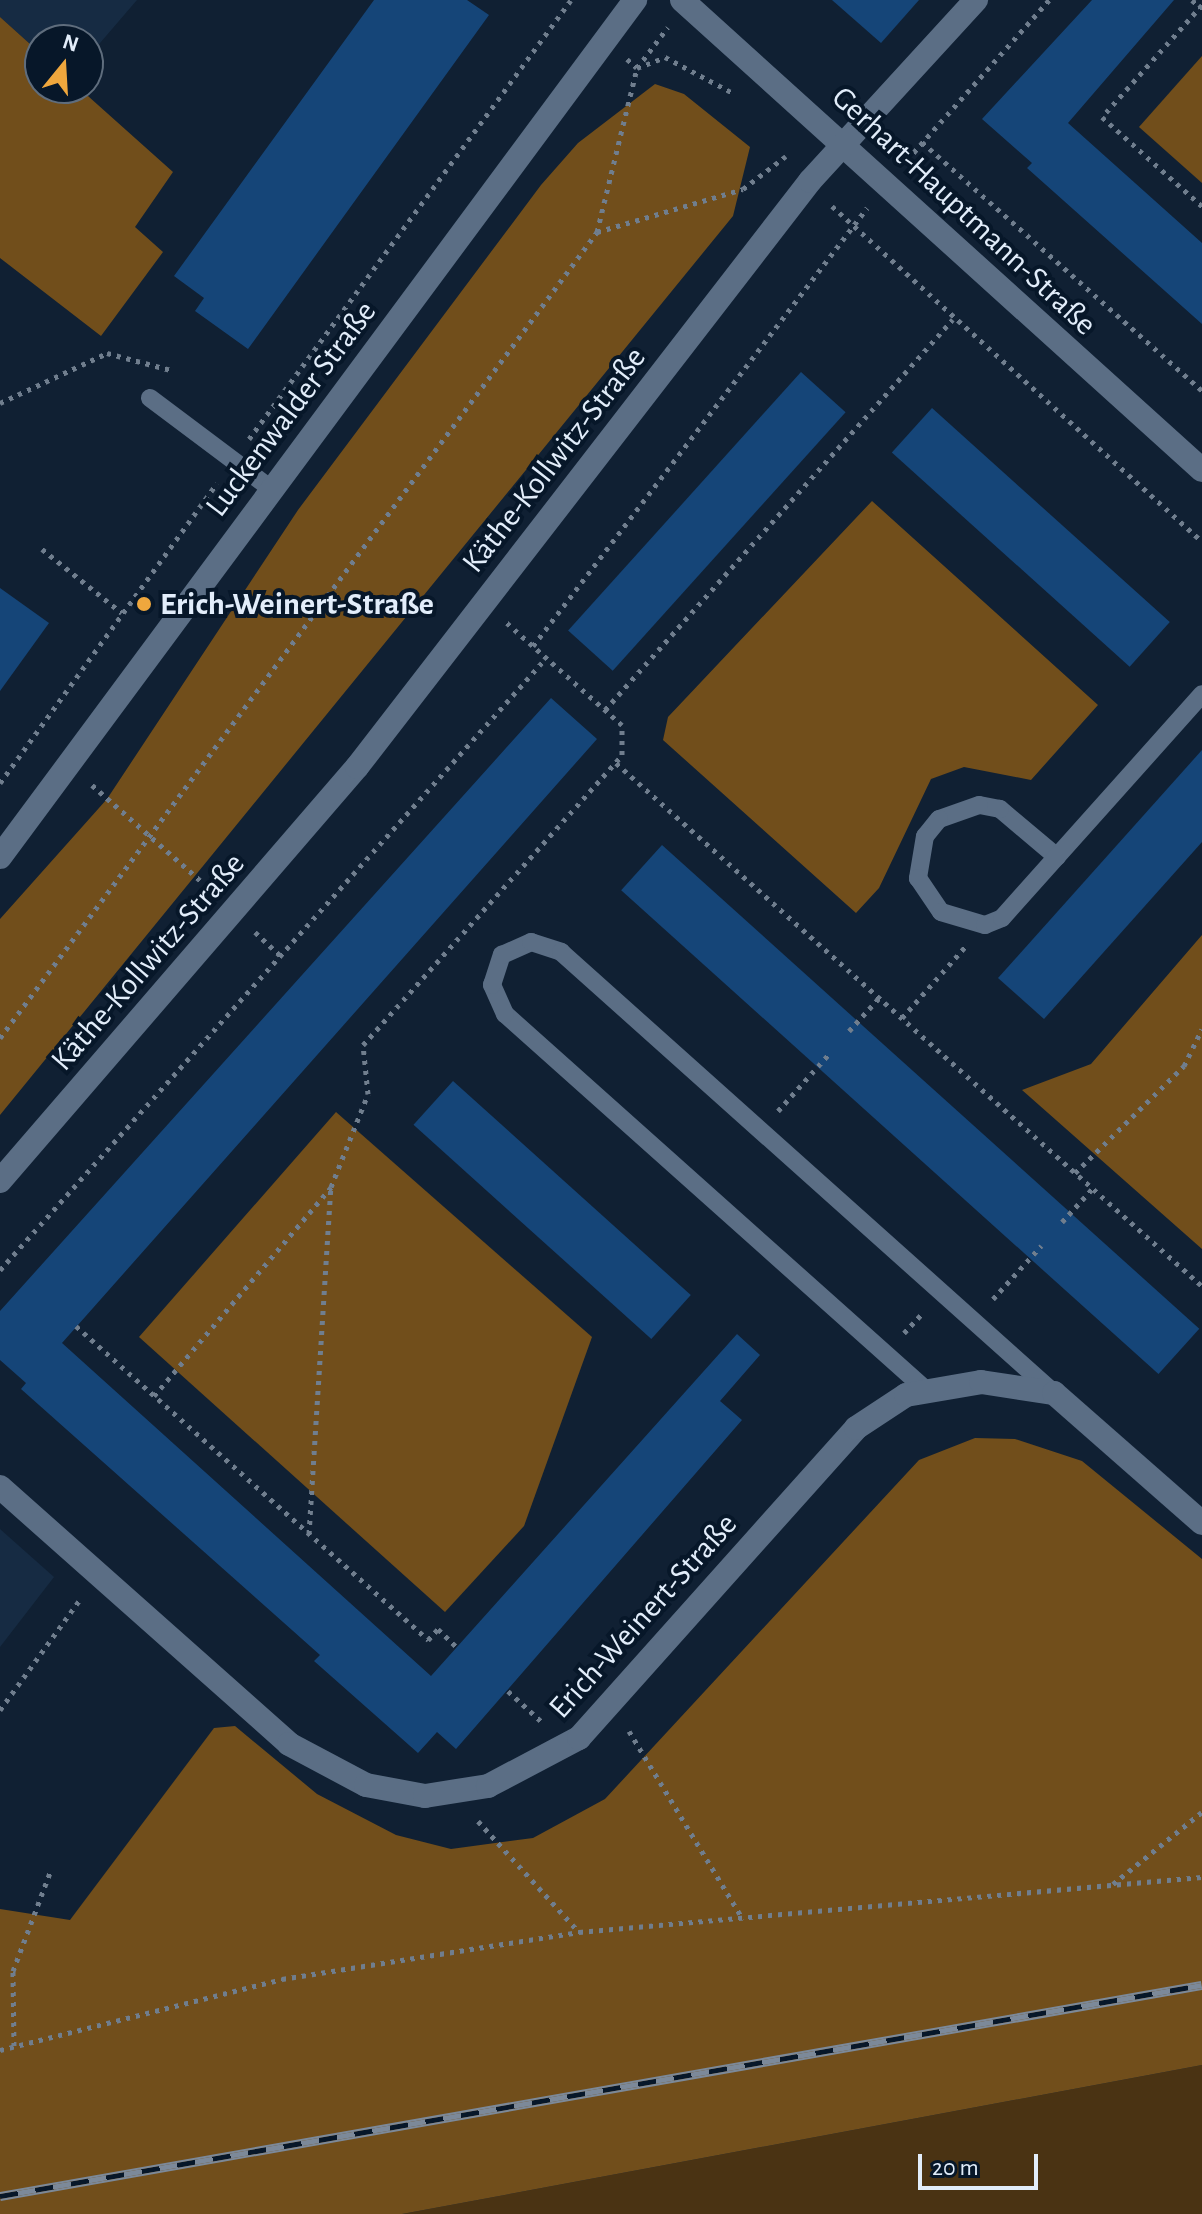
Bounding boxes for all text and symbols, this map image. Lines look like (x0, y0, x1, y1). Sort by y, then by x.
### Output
north arrow (24, 24, 104, 104)
text: N (60, 30, 81, 56)
street label: Gerhart-Hauptmann-Straße (824, 78, 1104, 344)
street label: Luckenwalder Straße (197, 294, 385, 524)
street label: Käthe-Kollwitz-Straße (454, 340, 654, 580)
place label: Erich-Weinert-Straße (160, 585, 434, 623)
marker: Erich-Weinert-Straße (135, 595, 153, 613)
street label: Käthe-Kollwitz-Straße (43, 845, 253, 1079)
street label: Erich-Weinert-Straße (541, 1505, 745, 1727)
scale bar (922, 2138, 1042, 2188)
text: 20 m (932, 2156, 979, 2180)

